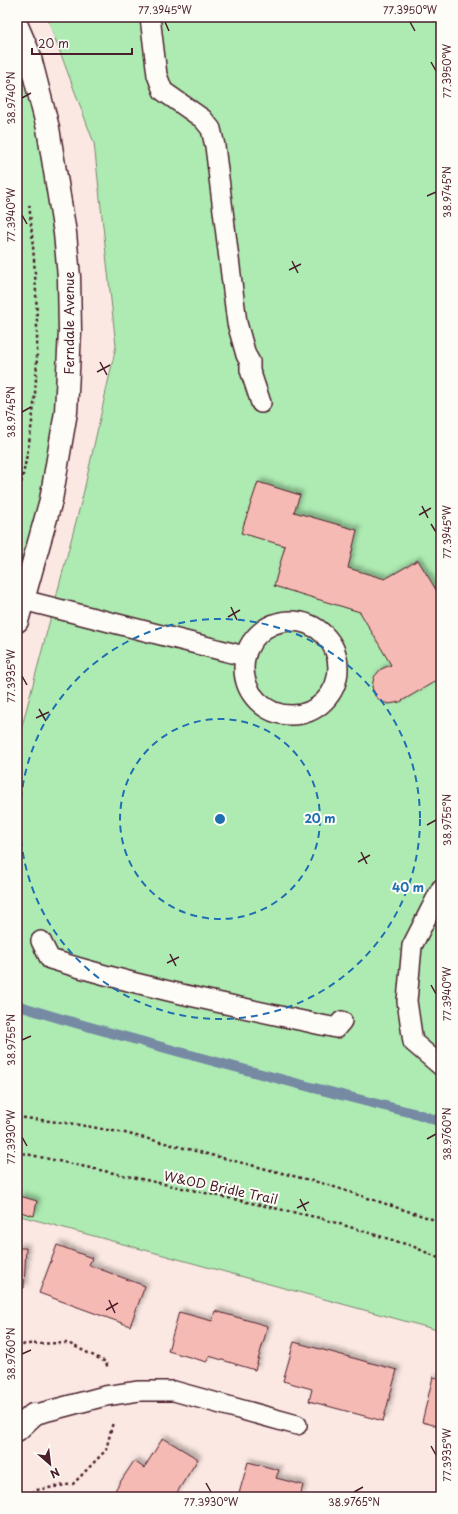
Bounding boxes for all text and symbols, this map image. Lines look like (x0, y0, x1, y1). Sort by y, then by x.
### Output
text: 77.3945°W (138, 2, 193, 17)
text: 77.3950°W (383, 2, 438, 17)
scale bar (32, 30, 132, 56)
text: 20 m (38, 34, 69, 52)
text: 77.3950°W (439, 43, 454, 98)
text: 38.9740°N (3, 71, 18, 125)
text: 38.9745°N (439, 166, 454, 218)
text: 77.3940°W (3, 187, 18, 242)
street label: Ferndale Avenue (59, 271, 78, 375)
text: 38.9745°N (3, 386, 18, 438)
text: 77.3945°W (439, 504, 454, 559)
text: 77.3935°W (3, 649, 18, 703)
text: 38.9755°N (439, 794, 454, 846)
text: 20 m (304, 809, 336, 827)
centre of rings (213, 812, 227, 826)
text: 40 m (392, 878, 424, 896)
text: 77.3940°W (439, 966, 454, 1021)
text: 38.9755°N (3, 1014, 18, 1066)
text: 38.9760°N (439, 1107, 454, 1161)
text: 77.3930°W (3, 1109, 18, 1164)
street label: W&OD Bridle Trail (162, 1166, 280, 1208)
text: 38.9760°N (3, 1327, 18, 1381)
text: 77.3935°W (439, 1428, 454, 1482)
north arrow (30, 1444, 70, 1484)
text: N (47, 1464, 63, 1483)
text: 77.3930°W (184, 1494, 239, 1509)
text: 38.9765°N (328, 1494, 380, 1509)

